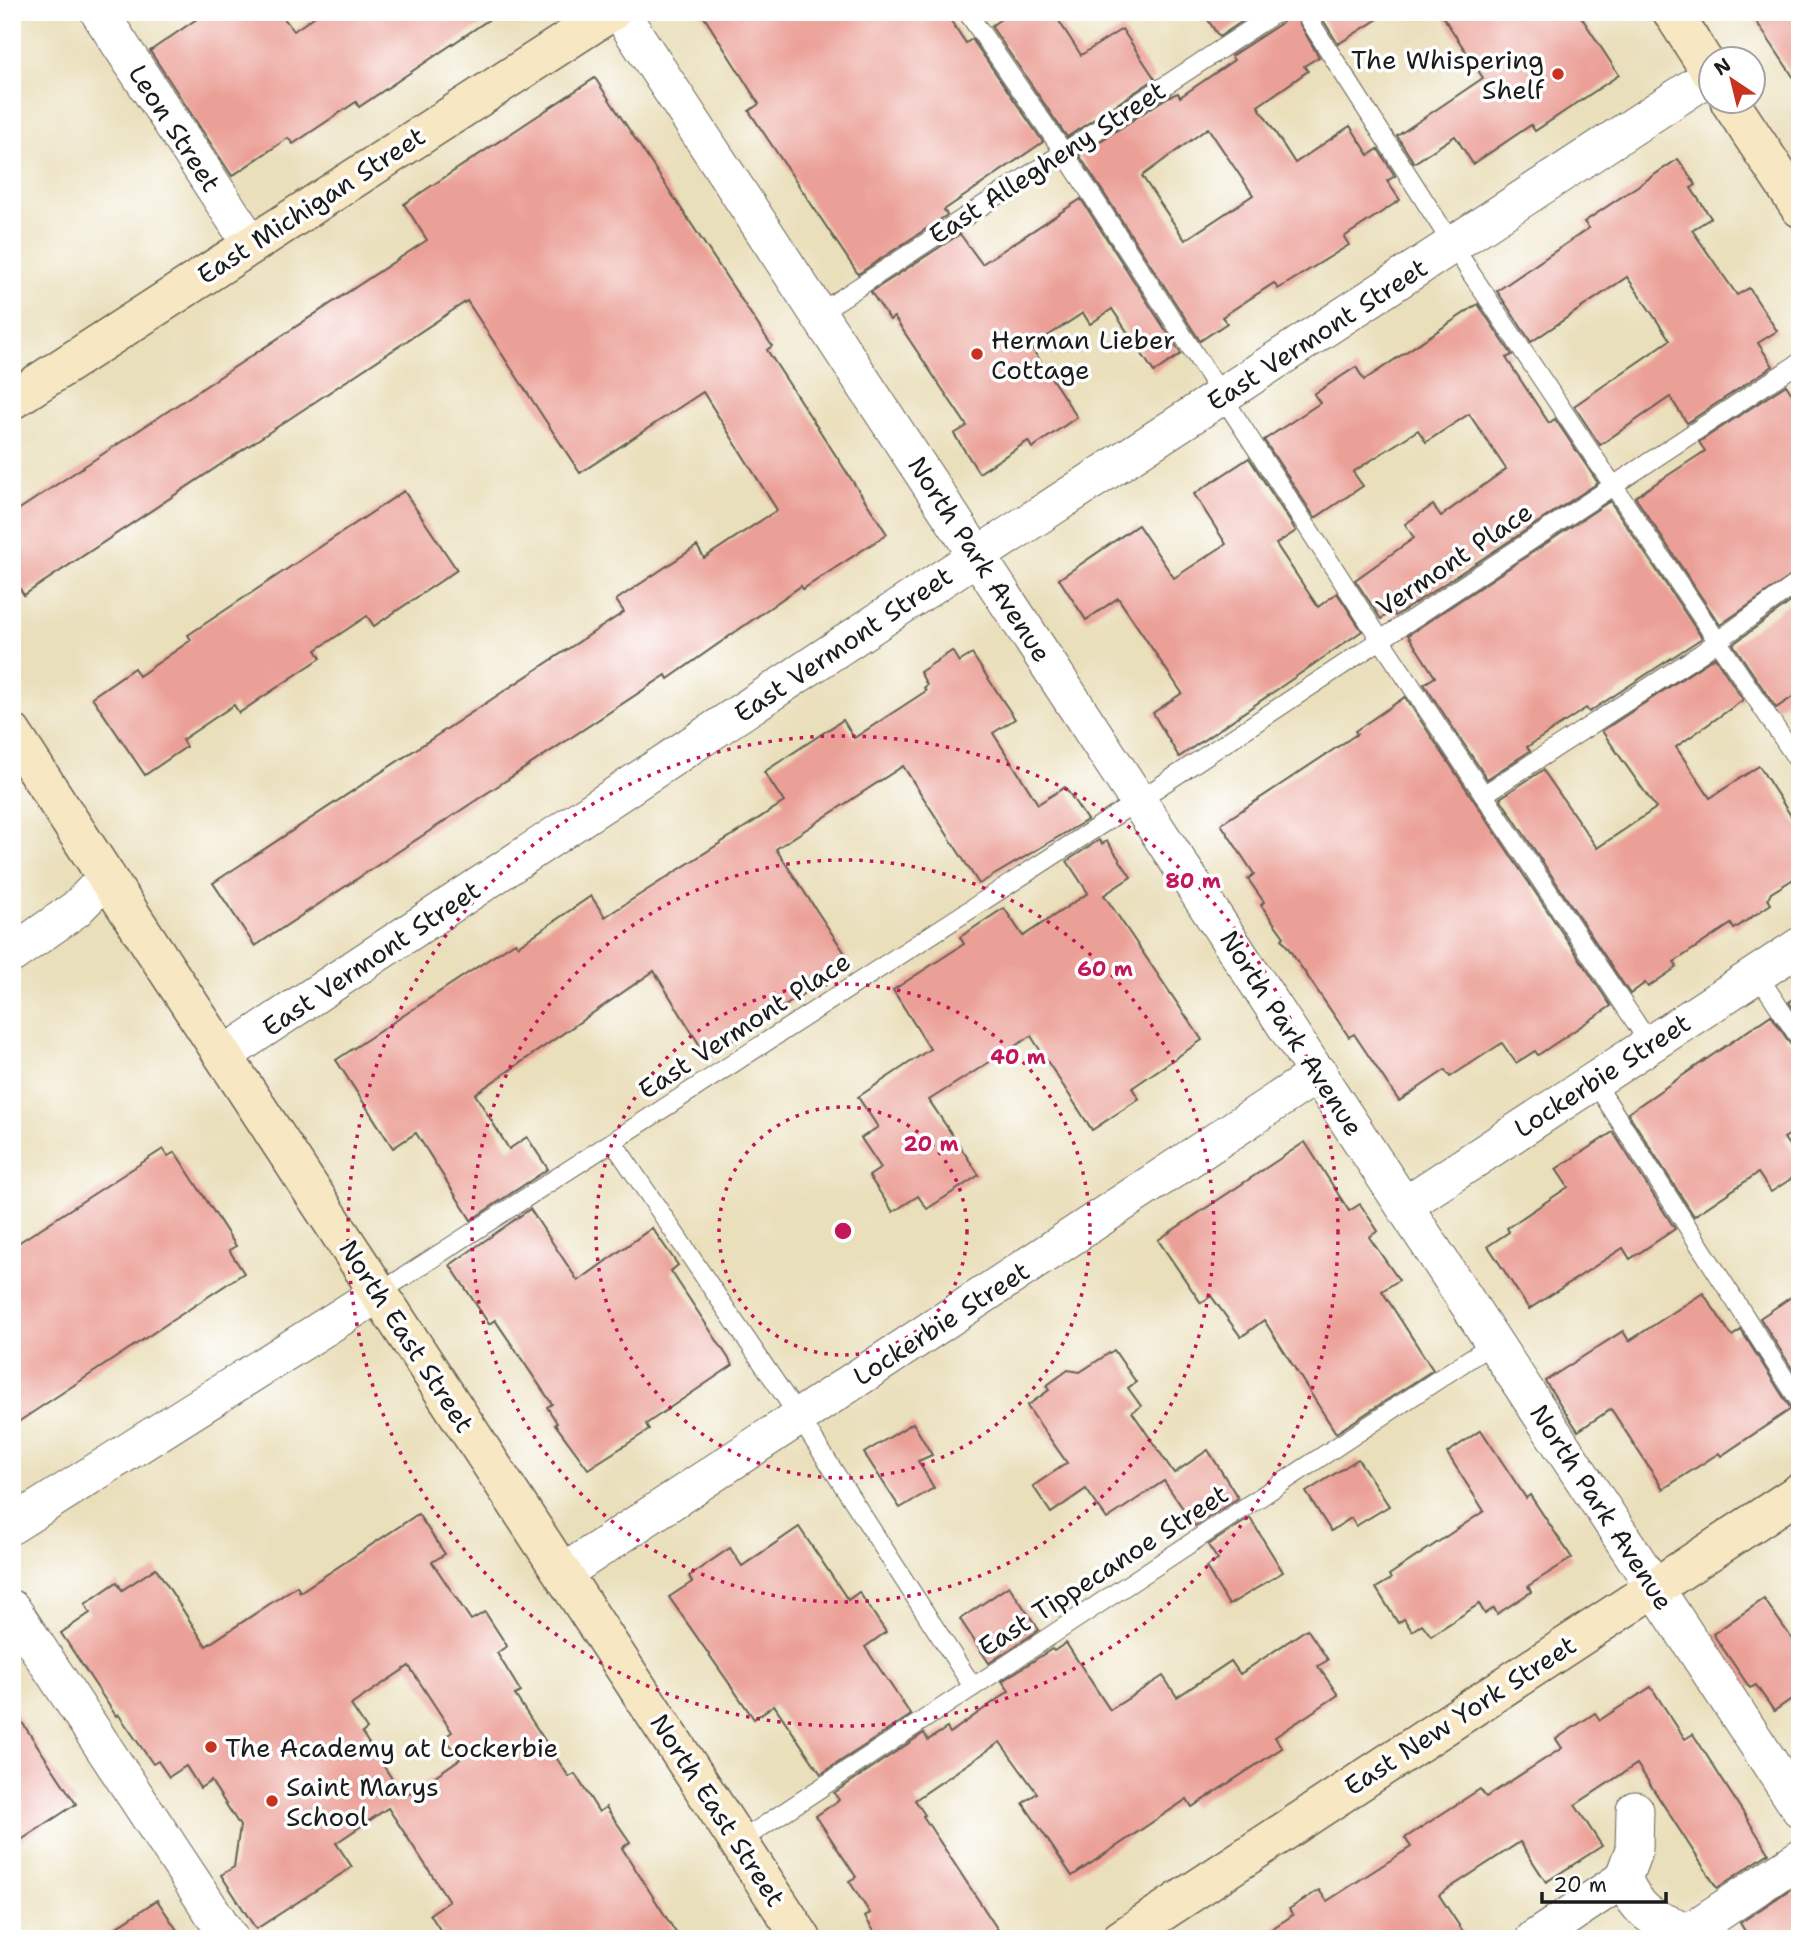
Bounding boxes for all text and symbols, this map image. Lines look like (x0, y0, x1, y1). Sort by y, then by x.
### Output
place label: The Whispering Shelf (1351, 42, 1545, 107)
north arrow (1696, 46, 1766, 116)
text: N (1709, 52, 1736, 81)
street label: Leon Street (121, 58, 229, 198)
marker: The Whispering Shelf (1550, 66, 1566, 82)
street label: East Allegheny Street (922, 72, 1172, 252)
street label: East Michigan Street (190, 118, 432, 292)
street label: East Vermont Street (1200, 250, 1434, 418)
place label: Herman Lieber Cottage (991, 322, 1175, 387)
marker: Herman Lieber Cottage (969, 346, 985, 362)
street label: North Park Avenue (900, 449, 1060, 669)
street label: Vermont Place (1369, 494, 1539, 624)
street label: East Vermont Street (727, 558, 959, 730)
text: 80 m (1165, 867, 1221, 895)
street label: East Vermont Street (255, 872, 487, 1044)
street label: North Park Avenue (1212, 923, 1372, 1143)
street label: East Vermont Place (631, 943, 857, 1107)
text: 60 m (1077, 955, 1133, 983)
street label: Lockerbie Street (1507, 1005, 1697, 1145)
text: 40 m (990, 1043, 1046, 1071)
text: 20 m (903, 1130, 959, 1158)
centre of rings (831, 1219, 855, 1243)
street label: North East Street (331, 1233, 483, 1439)
street label: Lockerbie Street (846, 1253, 1036, 1393)
street label: North Park Avenue (1522, 1397, 1682, 1617)
street label: East Tippecanoe Street (971, 1476, 1235, 1664)
street label: East New York Street (1337, 1627, 1583, 1803)
street label: North East Street (642, 1707, 794, 1913)
place label: The Academy at Lockerbie (225, 1730, 558, 1765)
marker: The Academy at Lockerbie (203, 1739, 219, 1755)
place label: Saint Marys School (286, 1769, 439, 1834)
marker: Saint Marys School (264, 1793, 280, 1809)
scale bar (1542, 1860, 1667, 1904)
text: 20 m (1553, 1871, 1607, 1899)

